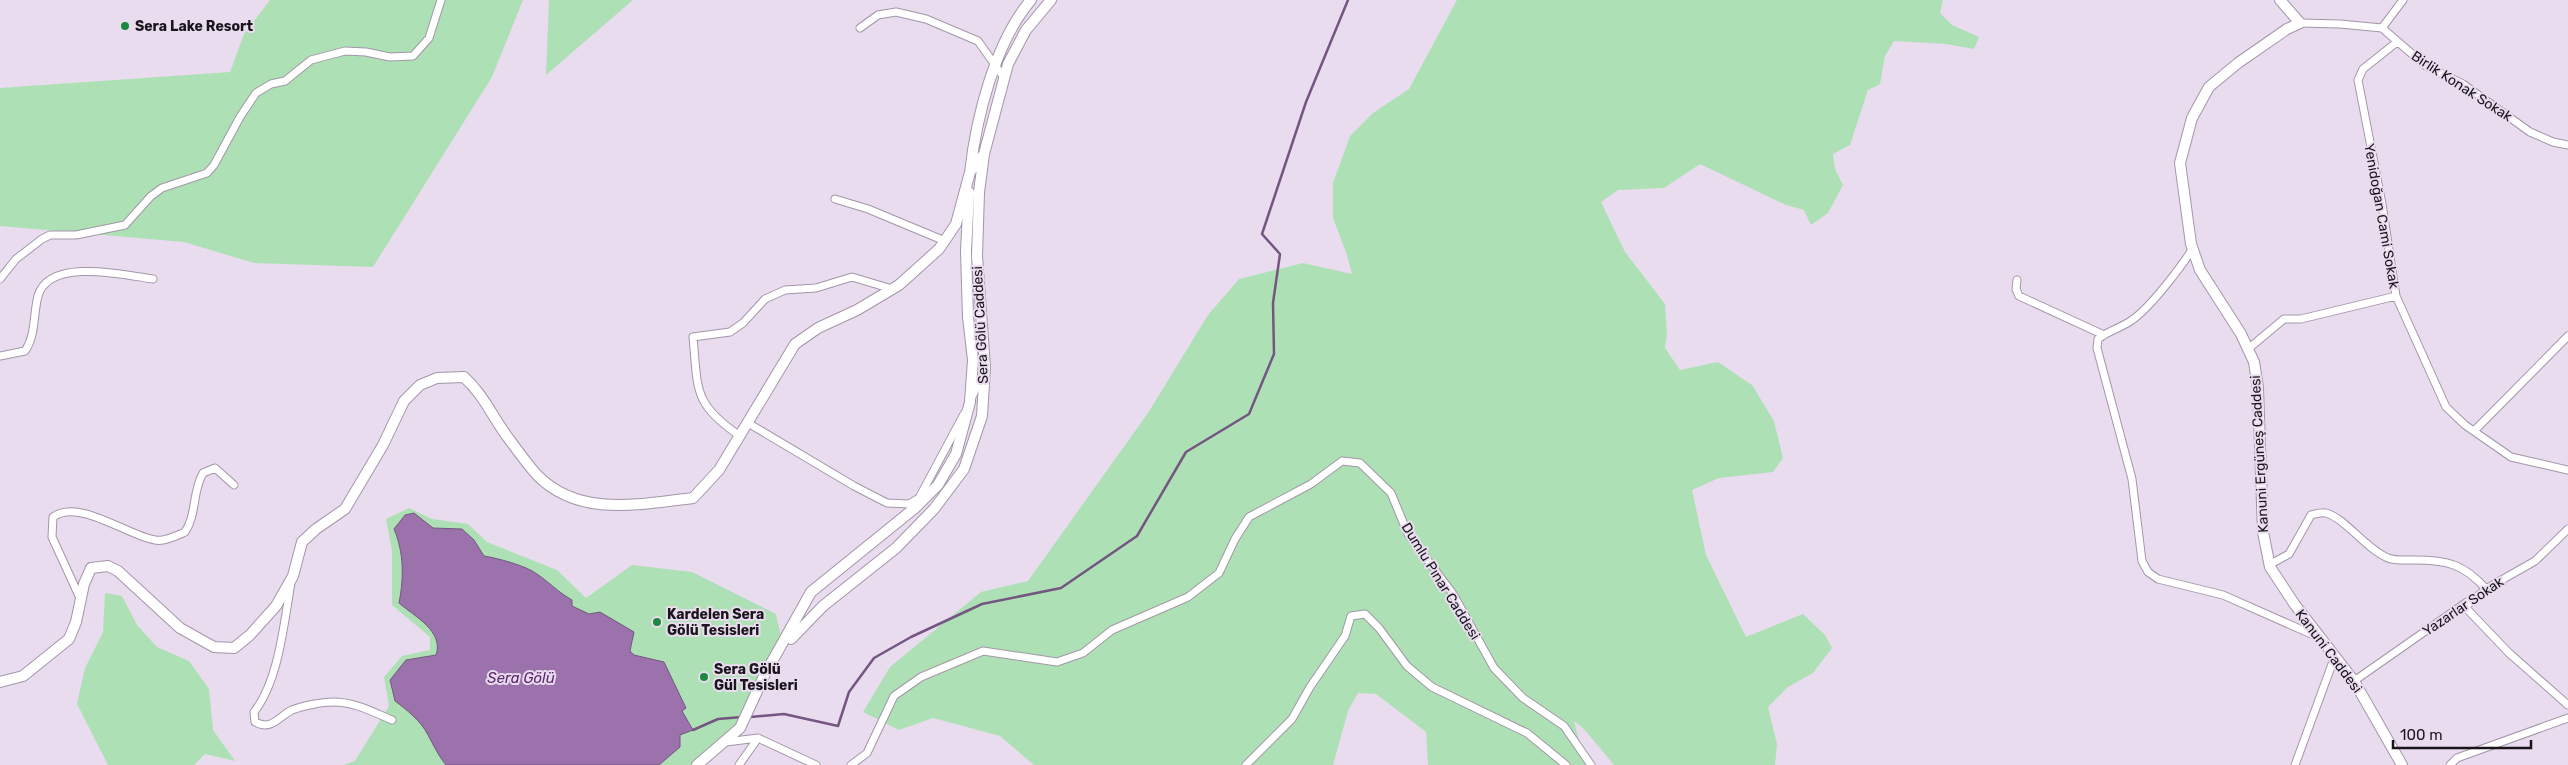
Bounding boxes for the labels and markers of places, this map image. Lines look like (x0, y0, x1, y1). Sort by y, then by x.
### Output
place label: Sera Lake Resort (135, 18, 253, 35)
marker: Sera Lake Resort (119, 20, 131, 32)
place label: Kardelen Sera Gölü Tesisleri (667, 606, 764, 639)
marker: Kardelen Sera Gölü Tesisleri (651, 616, 663, 628)
place label: Sera Gölü Gül Tesisleri (714, 661, 798, 694)
marker: Sera Gölü Gül Tesisleri (698, 671, 710, 683)

